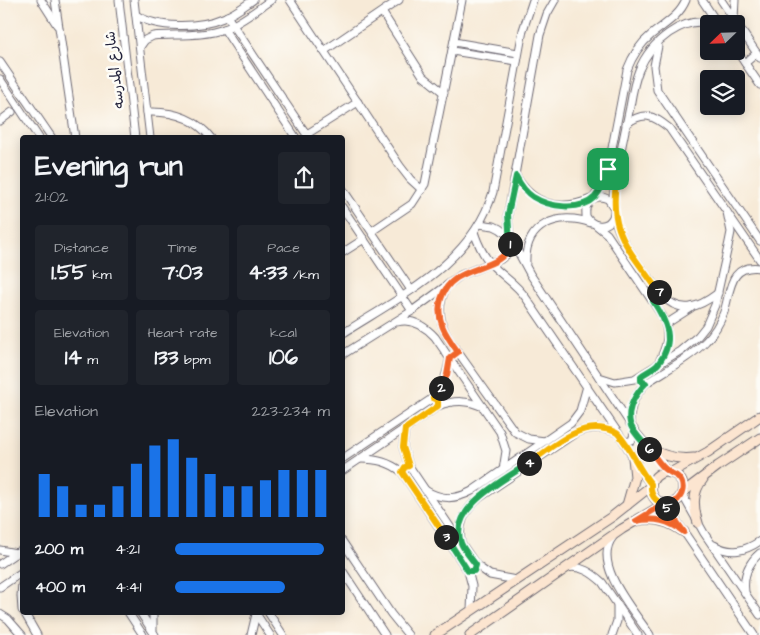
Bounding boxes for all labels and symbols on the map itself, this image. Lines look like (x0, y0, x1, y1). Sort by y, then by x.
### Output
north arrow (700, 15, 745, 60)
street label: شارع المدرسه (100, 30, 130, 110)
pin (587, 148, 629, 190)
pin: 1 (498, 232, 522, 256)
pin: 7 (646, 280, 672, 304)
pin: 2 (428, 376, 454, 400)
pin: 6 (636, 436, 662, 462)
pin: 4 (516, 450, 542, 476)
pin: 5 (654, 496, 680, 520)
pin: 3 (434, 524, 458, 550)

